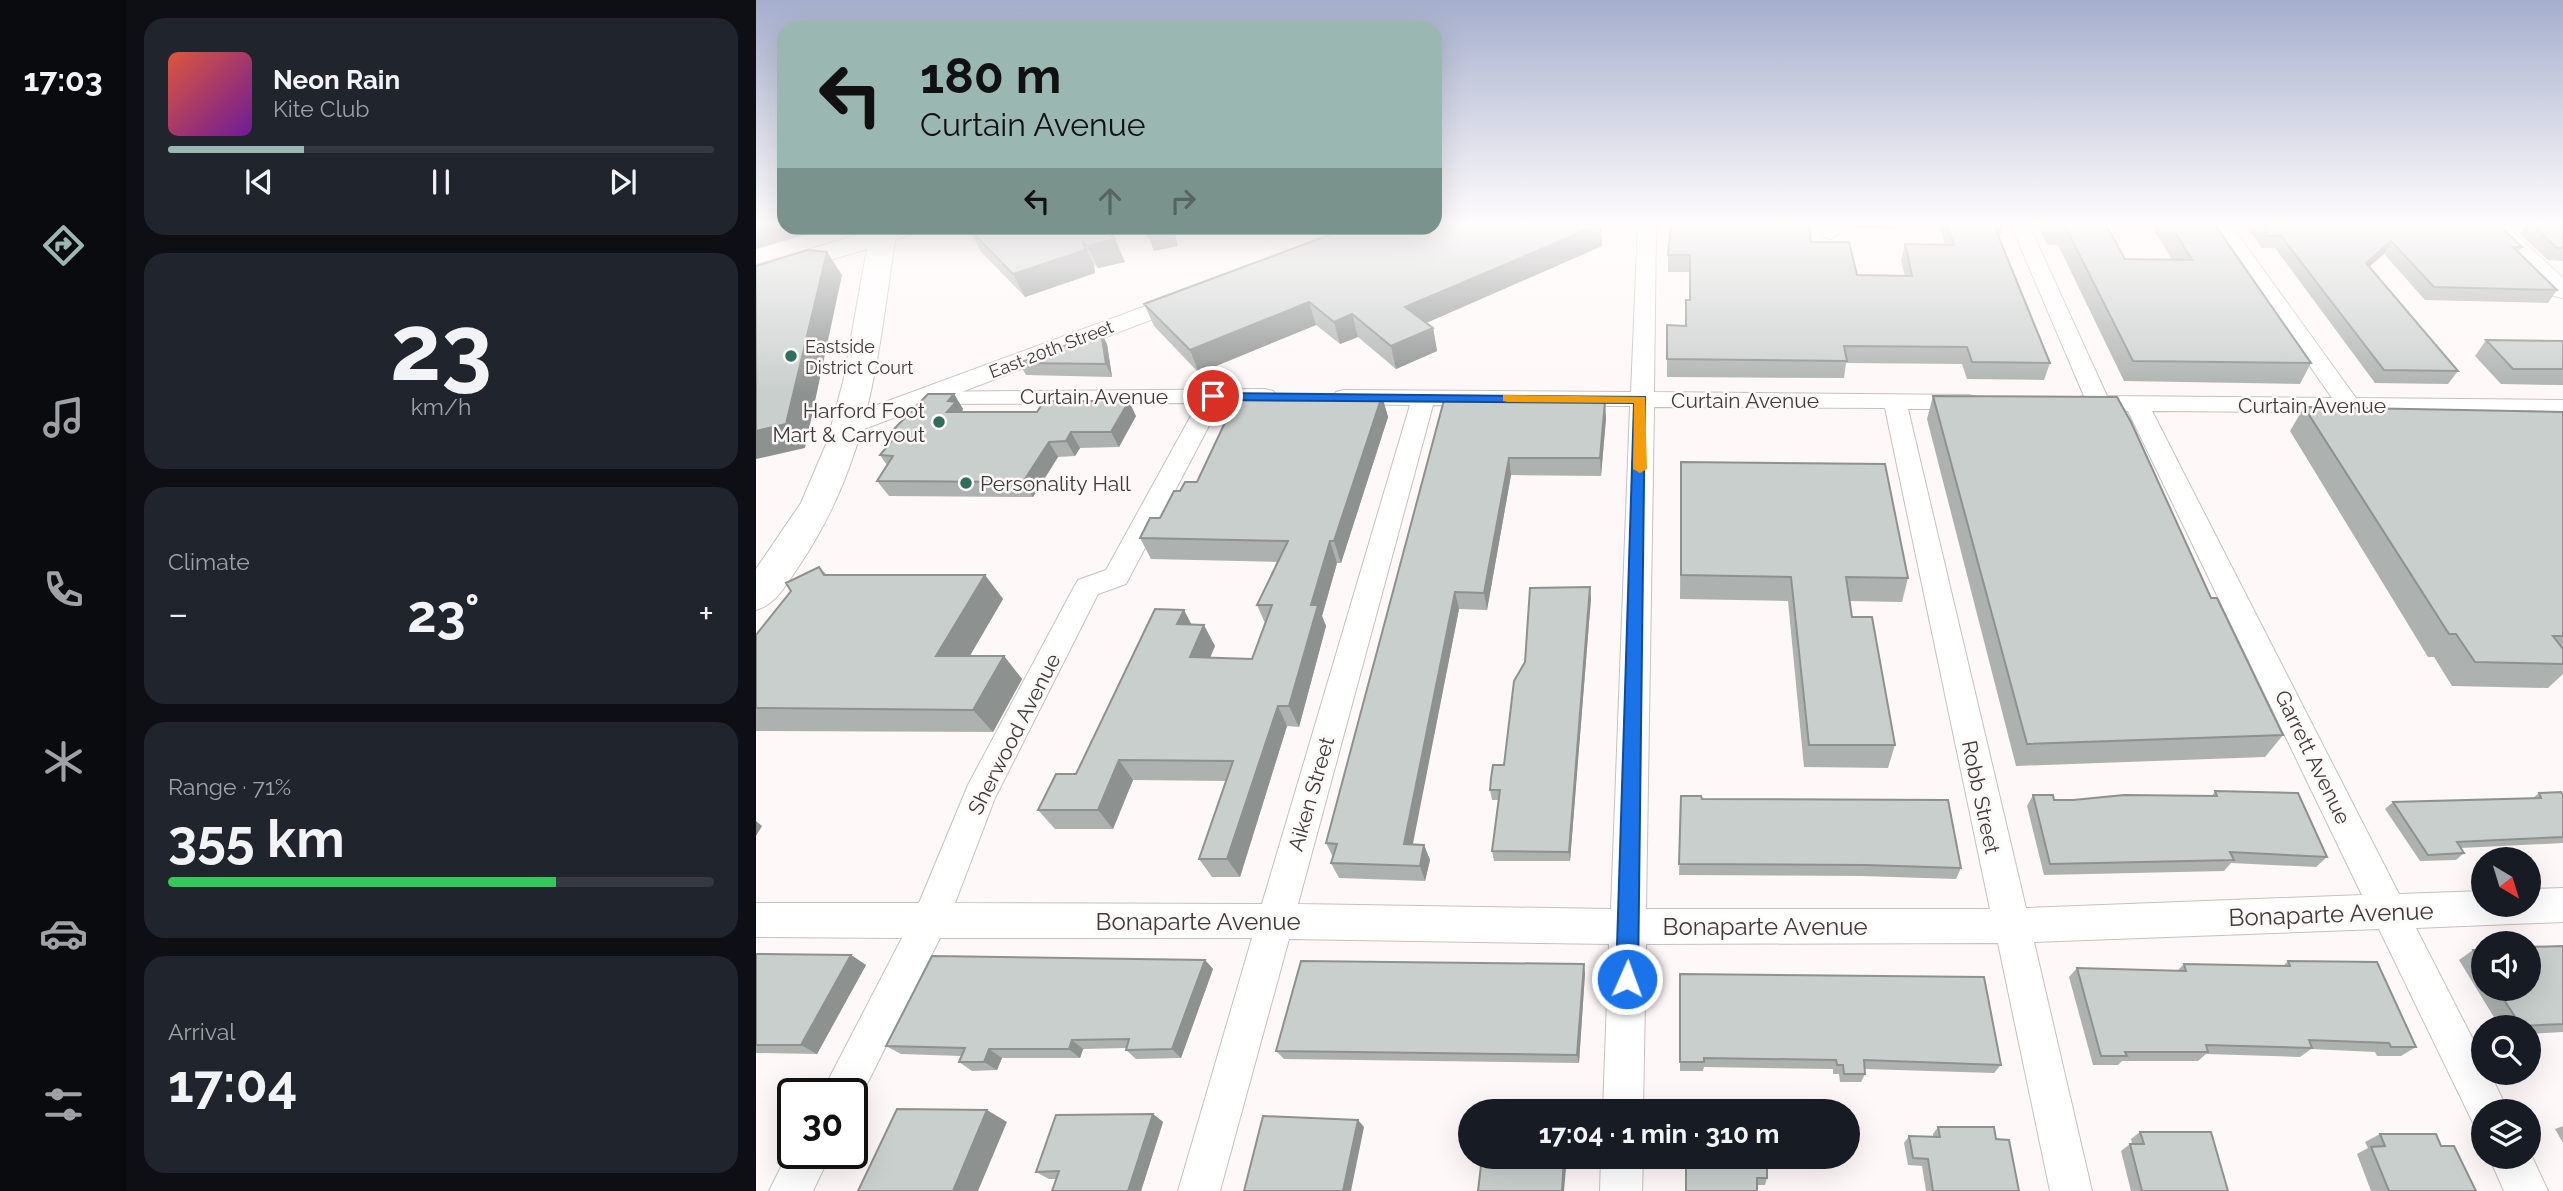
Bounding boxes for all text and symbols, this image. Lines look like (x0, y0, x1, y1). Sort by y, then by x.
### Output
text: 180 m (920, 47, 1061, 104)
icon: left (805, 49, 896, 140)
text: 17:03 (23, 61, 103, 98)
text: Neon Rain (273, 65, 400, 95)
text: Kite Club (273, 95, 370, 122)
text: Curtain Avenue (920, 106, 1145, 143)
icon: previous (240, 163, 278, 201)
icon: pause (422, 163, 460, 201)
icon: next (604, 163, 642, 201)
icon: left (1018, 182, 1056, 220)
icon: ahead (1091, 182, 1129, 220)
icon: right (1164, 182, 1202, 220)
icon: directions (39, 221, 88, 270)
text: 23 (390, 294, 492, 401)
street label: East 20th Street (986, 316, 1116, 382)
place label: Eastside District Court (805, 336, 913, 378)
marker: Eastside District Court (783, 348, 799, 364)
pin (1183, 366, 1243, 426)
icon: arrive (1194, 377, 1232, 415)
street label: Curtain Avenue (1020, 384, 1168, 409)
street label: Curtain Avenue (1671, 388, 1819, 413)
icon: music (39, 393, 88, 442)
text: km/h (411, 393, 471, 420)
street label: Curtain Avenue (2238, 393, 2386, 418)
place label: Harford Foot Mart & Carryout (773, 398, 925, 447)
marker: Harford Foot Mart & Carryout (931, 414, 947, 430)
place label: Personality Hall (980, 471, 1131, 496)
marker: Personality Hall (958, 475, 974, 491)
text: Climate (168, 548, 250, 575)
icon: phone (39, 565, 88, 614)
text: 23° (407, 583, 480, 644)
text: − (168, 591, 188, 636)
text: + (698, 591, 714, 636)
street label: Sherwood Avenue (962, 649, 1066, 819)
street label: Garrett Avenue (2270, 686, 2356, 828)
street label: Aiken Street (1283, 734, 1339, 854)
icon: climate (39, 737, 88, 786)
street label: Robb Street (1957, 738, 2005, 856)
text: Range · 71% (168, 773, 291, 800)
text: 355 km (168, 808, 345, 869)
north arrow (2471, 847, 2541, 917)
map controls (2471, 847, 2541, 1169)
street label: Bonaparte Avenue (2228, 896, 2434, 932)
street label: Bonaparte Avenue (1095, 907, 1301, 936)
icon: car (39, 909, 88, 958)
street label: Bonaparte Avenue (1662, 912, 1868, 941)
button: sound (2471, 931, 2541, 1001)
position arrow (1590, 942, 1664, 1016)
button: search (2471, 1015, 2541, 1085)
text: Arrival (168, 1018, 235, 1045)
text: 17:04 (168, 1053, 297, 1114)
speed limit sign: 30 (777, 1078, 868, 1169)
icon: filters (39, 1080, 88, 1129)
button: layers (2471, 1099, 2541, 1169)
text: 17:04 · 1 min · 310 m (1539, 1119, 1779, 1149)

